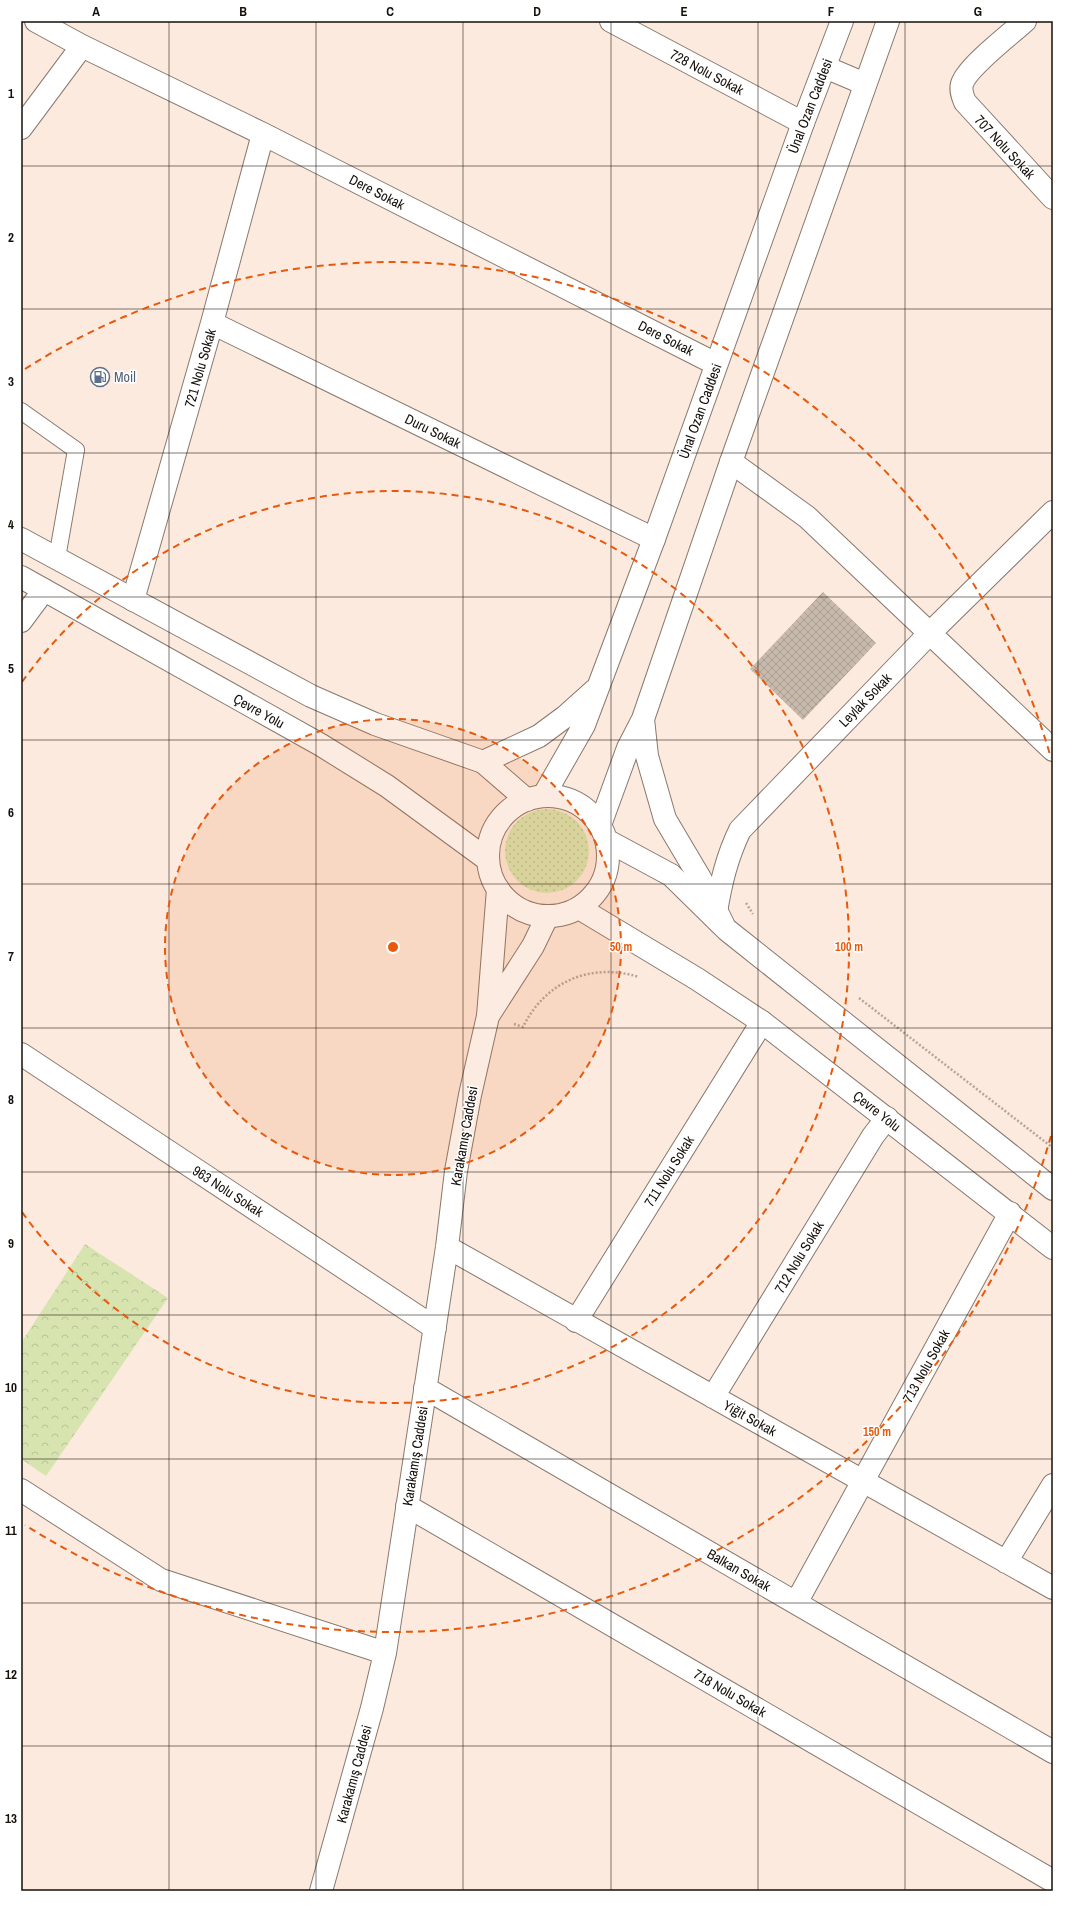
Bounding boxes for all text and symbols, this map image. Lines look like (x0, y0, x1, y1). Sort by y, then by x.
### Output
text: A (92, 3, 100, 20)
text: B (239, 3, 247, 20)
text: C (386, 3, 394, 20)
text: D (533, 3, 541, 20)
text: E (680, 3, 688, 20)
text: F (828, 3, 835, 20)
text: G (974, 3, 982, 20)
street label: 728 Nolu Sokak (667, 45, 747, 99)
street label: Ünal Ozan Caddesi (784, 56, 836, 156)
text: 1 (8, 85, 14, 102)
street label: 707 Nolu Sokak (971, 111, 1039, 183)
street label: Dere Sokak (346, 170, 408, 214)
text: 2 (8, 229, 14, 246)
street label: Dere Sokak (635, 316, 697, 360)
street label: 721 Nolu Sokak (180, 326, 220, 409)
street label: Ünal Ozan Caddesi (674, 361, 726, 461)
fuel station icon: Moil (89, 366, 111, 388)
place label: Moil (114, 368, 136, 386)
text: 3 (8, 373, 14, 390)
street label: Duru Sokak (402, 410, 464, 452)
text: 4 (8, 516, 14, 533)
text: 5 (8, 660, 14, 677)
street label: Leylak Sokak (835, 669, 895, 731)
street label: Çevre Yolu (230, 690, 288, 732)
text: 6 (8, 804, 14, 821)
text: 50 m (610, 939, 632, 955)
text: 100 m (835, 939, 863, 955)
centre of rings (386, 940, 400, 954)
text: 7 (8, 948, 14, 965)
street label: Karakamış Caddesi (446, 1085, 482, 1187)
street label: Çevre Yolu (850, 1087, 904, 1135)
text: 8 (8, 1091, 14, 1108)
street label: 711 Nolu Sokak (640, 1132, 698, 1210)
street label: 963 Nolu Sokak (189, 1161, 267, 1221)
street label: 712 Nolu Sokak (770, 1217, 828, 1296)
text: 9 (8, 1235, 14, 1252)
street label: 713 Nolu Sokak (898, 1326, 954, 1406)
text: 10 (5, 1379, 17, 1396)
street label: Yiğit Sokak (720, 1396, 780, 1440)
street label: Karakamış Caddesi (398, 1405, 432, 1507)
text: 150 m (863, 1424, 891, 1440)
text: 11 (5, 1522, 17, 1539)
street label: Balkan Sokak (704, 1545, 774, 1595)
street label: 718 Nolu Sokak (690, 1665, 770, 1721)
text: 12 (5, 1666, 17, 1683)
street label: Karakamış Caddesi (332, 1723, 376, 1825)
text: 13 (5, 1810, 17, 1827)

